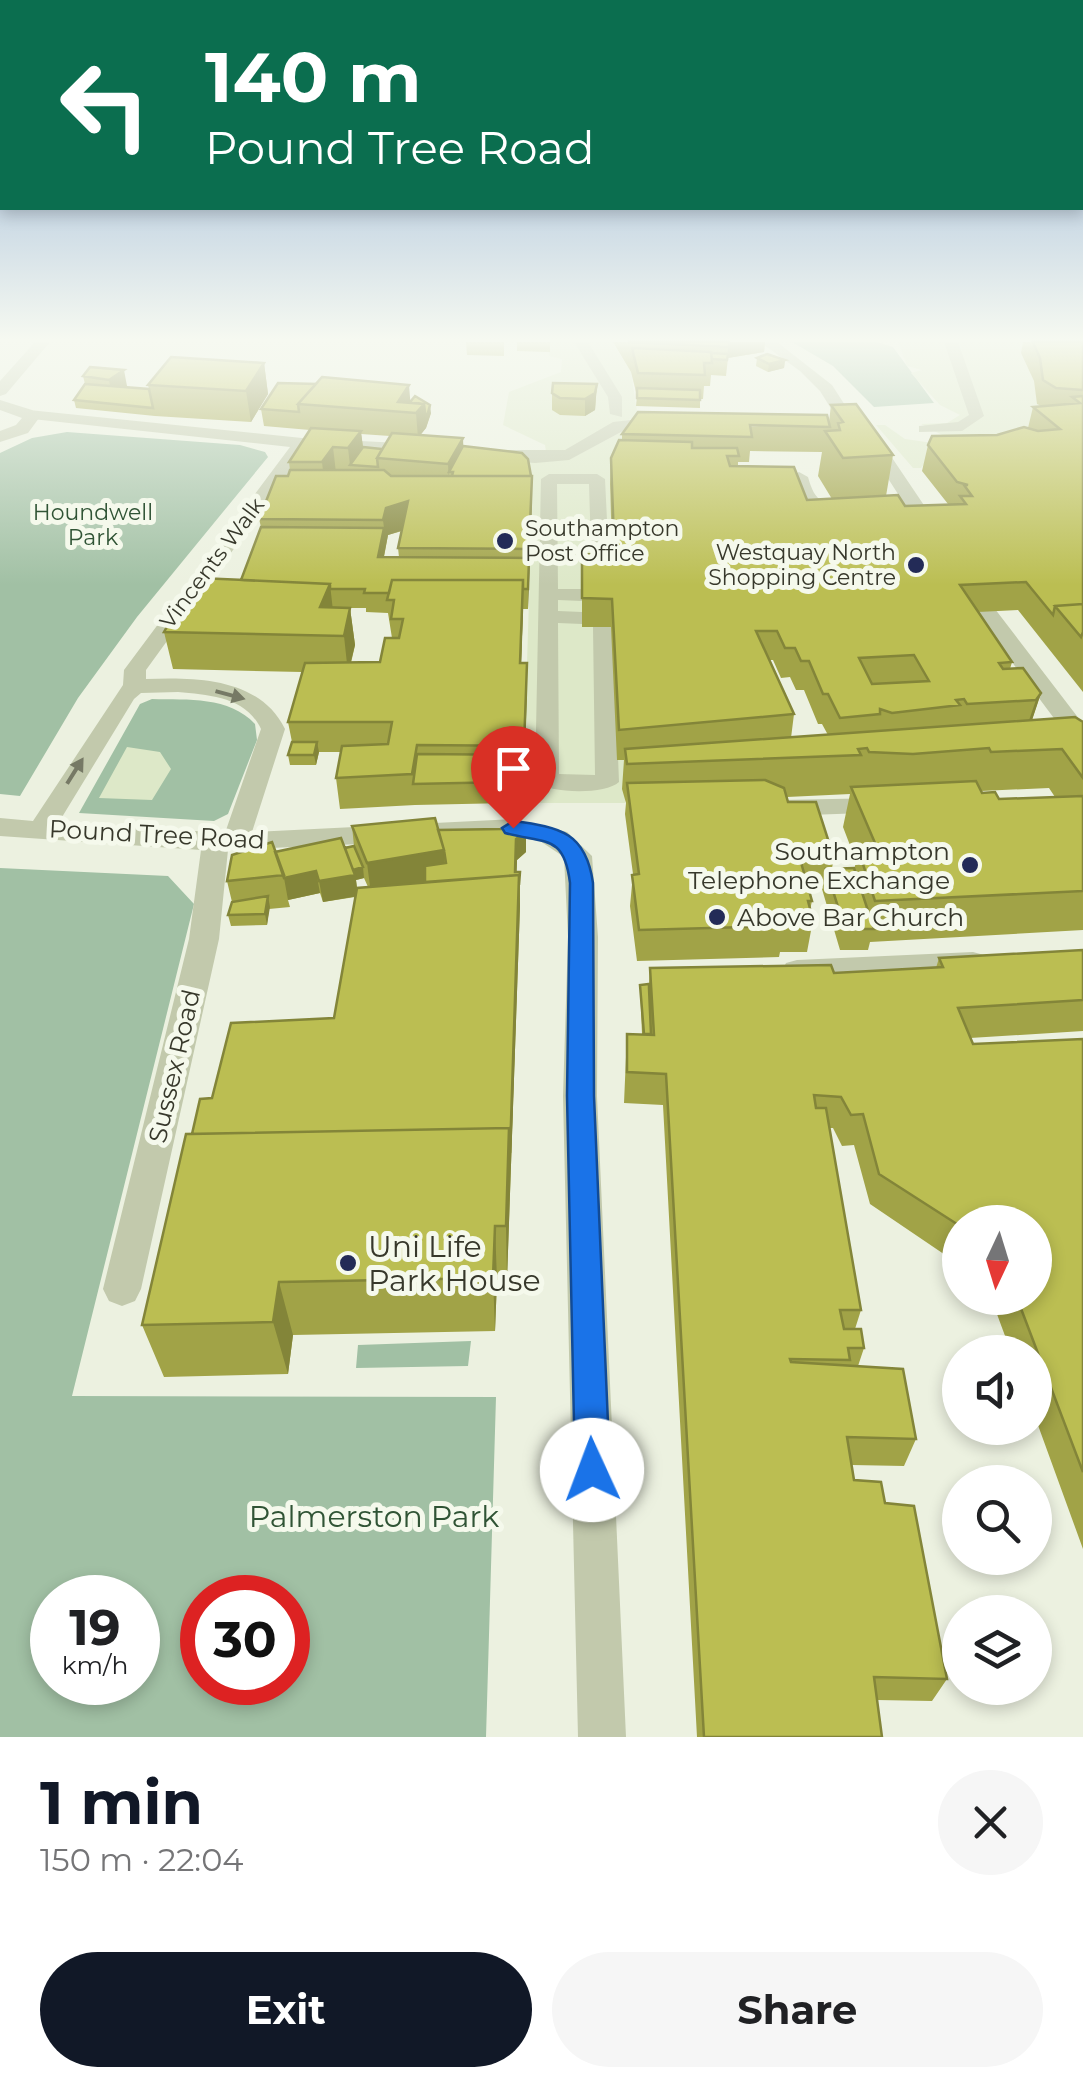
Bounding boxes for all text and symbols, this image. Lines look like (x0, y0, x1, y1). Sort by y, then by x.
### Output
text: 140 m (205, 34, 421, 120)
icon: left (40, 40, 170, 170)
text: Pound Tree Road (205, 120, 594, 175)
street label: Vincents Walk (154, 492, 270, 634)
park label: Houndwell Park (33, 499, 153, 551)
place label: Southampton Post Office (525, 515, 679, 567)
marker: Southampton Post Office (494, 530, 516, 552)
place label: Westquay North Shopping Centre (708, 539, 896, 591)
marker: Westquay North Shopping Centre (905, 554, 927, 576)
one-way arrow (215, 688, 246, 704)
pin (471, 726, 556, 829)
icon: arrive (486, 741, 541, 796)
one-way arrow (66, 757, 84, 785)
street label: Pound Tree Road (48, 813, 266, 855)
place label: Southampton Telephone Exchange (688, 836, 950, 895)
marker: Southampton Telephone Exchange (959, 854, 981, 876)
place label: Above Bar Church (737, 902, 964, 932)
marker: Above Bar Church (706, 906, 728, 928)
street label: Sussex Road (142, 986, 206, 1146)
north arrow (942, 1205, 1052, 1315)
map controls (942, 1205, 1052, 1705)
place label: Uni Life Park House (368, 1228, 541, 1299)
marker: Uni Life Park House (337, 1252, 359, 1274)
button: sound (942, 1335, 1052, 1445)
position arrow (540, 1418, 644, 1522)
button: search (942, 1465, 1052, 1575)
park label: Palmerston Park (249, 1498, 499, 1535)
speed limit sign: 30 (180, 1575, 310, 1705)
button: layers (942, 1595, 1052, 1705)
text: 19 (69, 1597, 121, 1658)
text: km/h (62, 1650, 128, 1680)
text: 1 min (40, 1766, 203, 1839)
button: close (938, 1770, 1043, 1875)
text: 150 m · 22:04 (40, 1840, 244, 1879)
button: Exit (40, 1952, 532, 2067)
button: Share (552, 1952, 1043, 2067)

